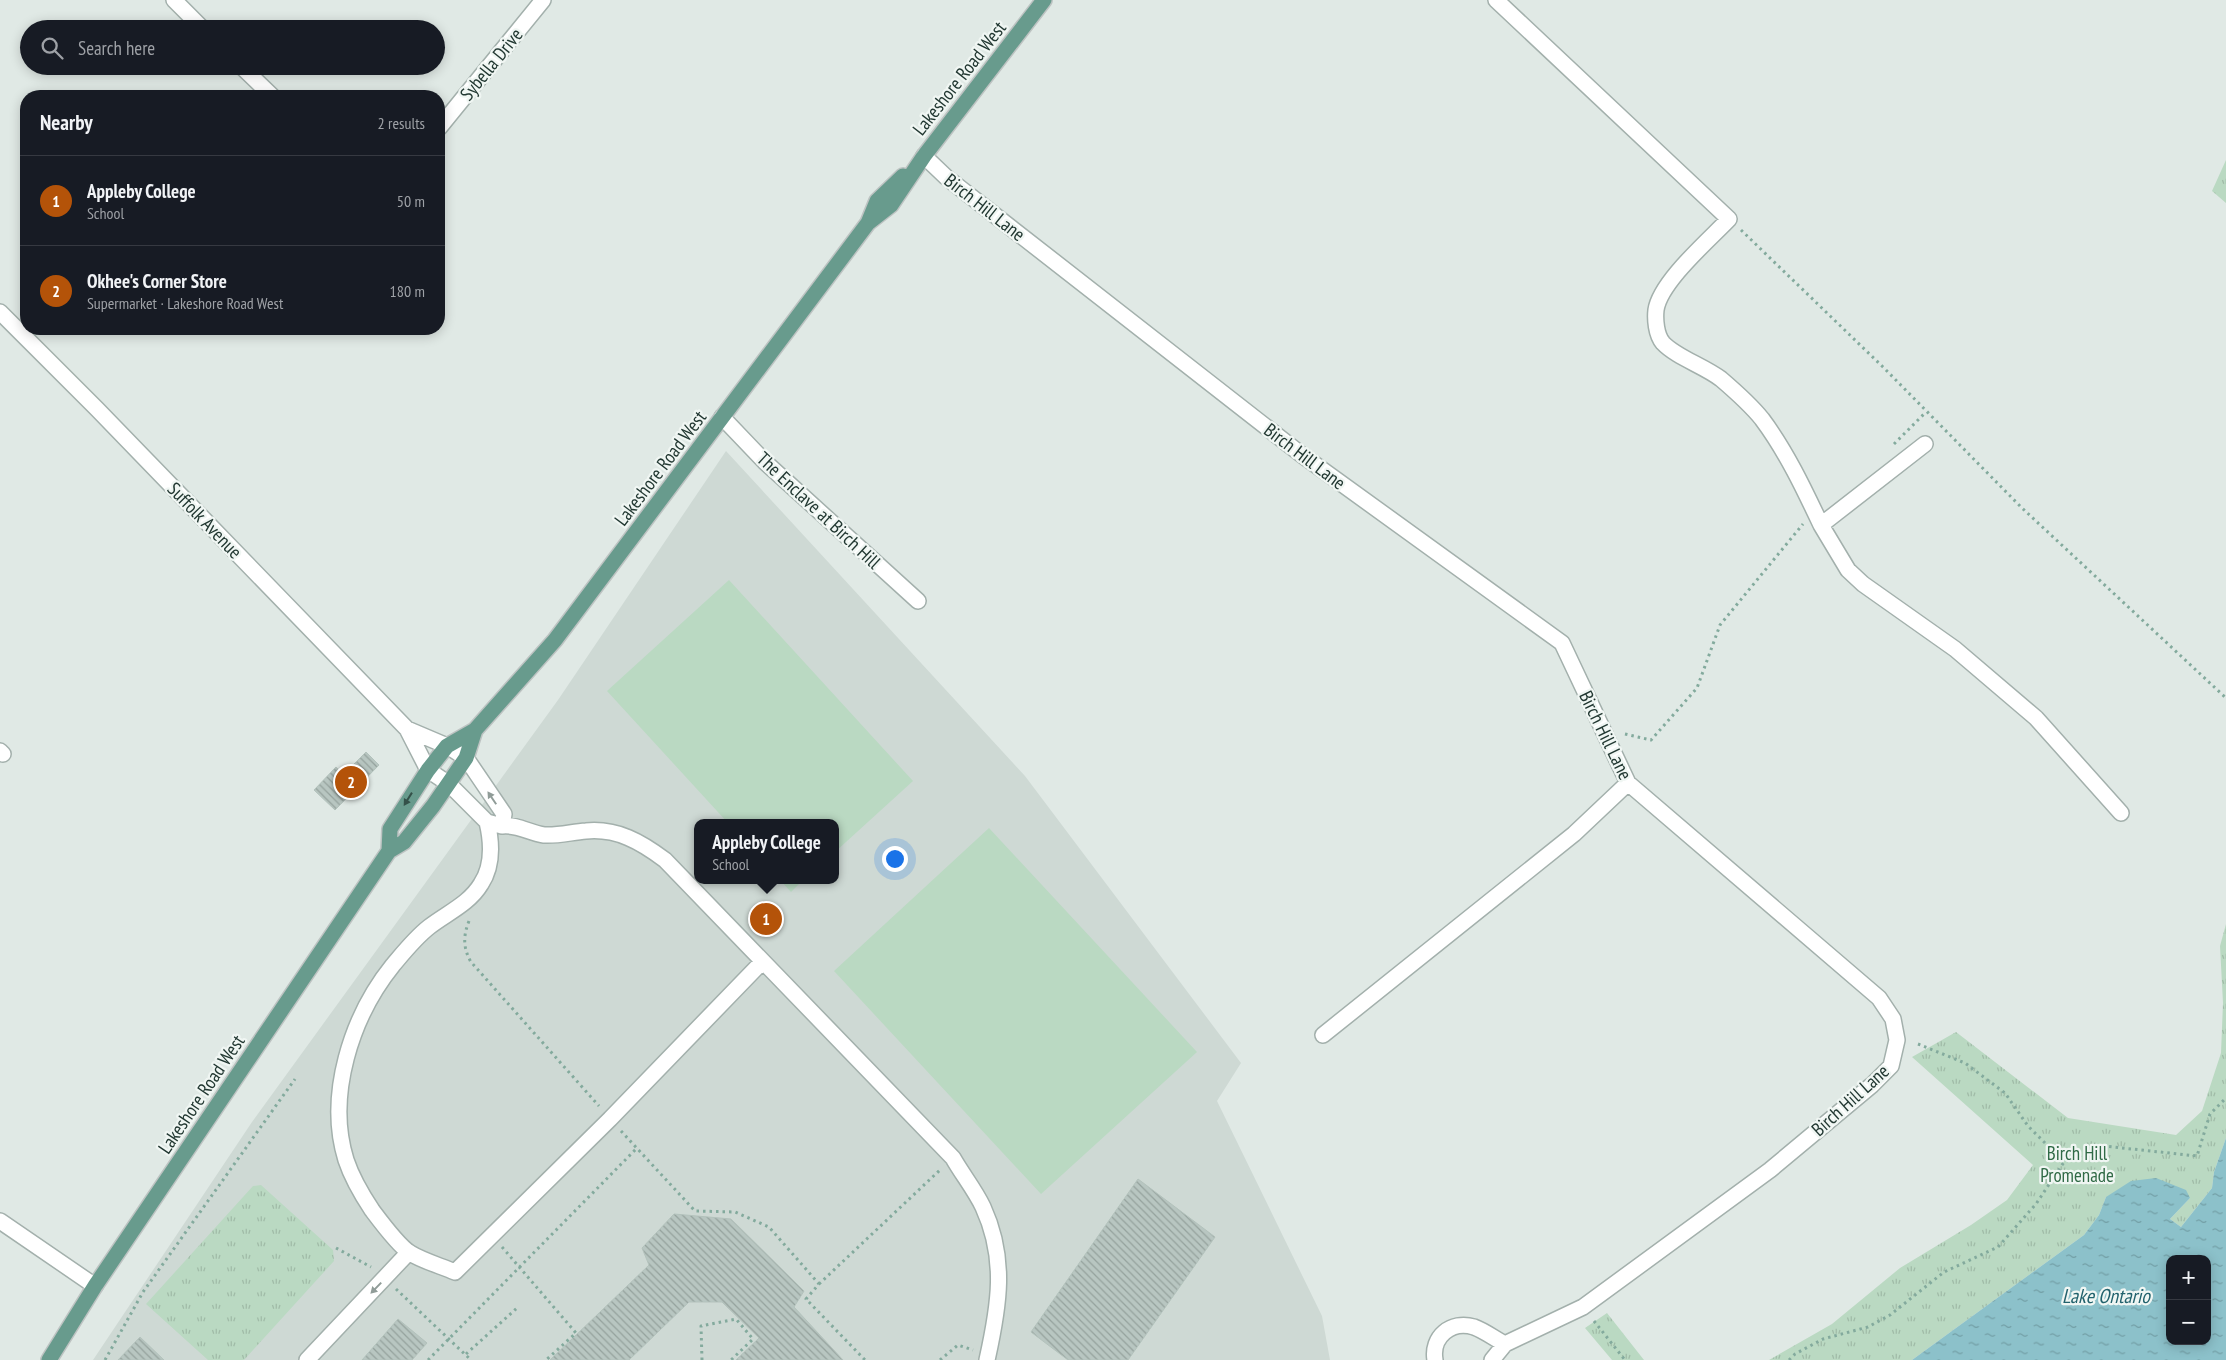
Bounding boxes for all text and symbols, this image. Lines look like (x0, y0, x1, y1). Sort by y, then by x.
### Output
street label: Lakeshore Road West (907, 16, 1011, 140)
search box (20, 20, 445, 75)
street label: Sybella Drive (454, 23, 528, 105)
icon: search (38, 34, 66, 62)
text: Search here (78, 36, 155, 60)
text: Nearby (40, 109, 93, 136)
text: 2 results (378, 113, 425, 133)
street label: Birch Hill Lane (940, 168, 1030, 246)
text: Appleby College (87, 179, 196, 203)
text: 1 (52, 191, 60, 211)
text: 50 m (397, 191, 425, 211)
text: School (87, 203, 124, 223)
text: Okhee's Corner Store (87, 269, 227, 293)
text: 2 (52, 281, 60, 301)
text: 180 m (390, 281, 425, 301)
text: Supermarket · Lakeshore Road West (87, 293, 283, 313)
street label: Lakeshore Road West (609, 405, 712, 530)
street label: Birch Hill Lane (1259, 418, 1351, 495)
street label: The Enclave at Birch Hill (752, 446, 886, 574)
street label: Suffolk Avenue (163, 477, 247, 563)
street label: Birch Hill Lane (1574, 687, 1638, 784)
pin: 2 (335, 763, 367, 801)
one-way arrow (488, 791, 497, 804)
one-way arrow (404, 793, 413, 806)
popup (694, 819, 839, 884)
text: Appleby College (712, 830, 821, 854)
your location (882, 846, 908, 872)
text: School (712, 854, 749, 874)
pin: 1 (750, 900, 782, 938)
street label: Lakeshore Road West (152, 1029, 250, 1158)
street label: Birch Hill Lane (1806, 1059, 1894, 1141)
park label: Birch Hill Promenade (2040, 1141, 2114, 1187)
map controls (2166, 1255, 2211, 1345)
button: + (2166, 1255, 2211, 1300)
one-way arrow (370, 1282, 382, 1294)
water label: Lake Ontario (2062, 1283, 2151, 1309)
button: − (2166, 1300, 2211, 1345)

